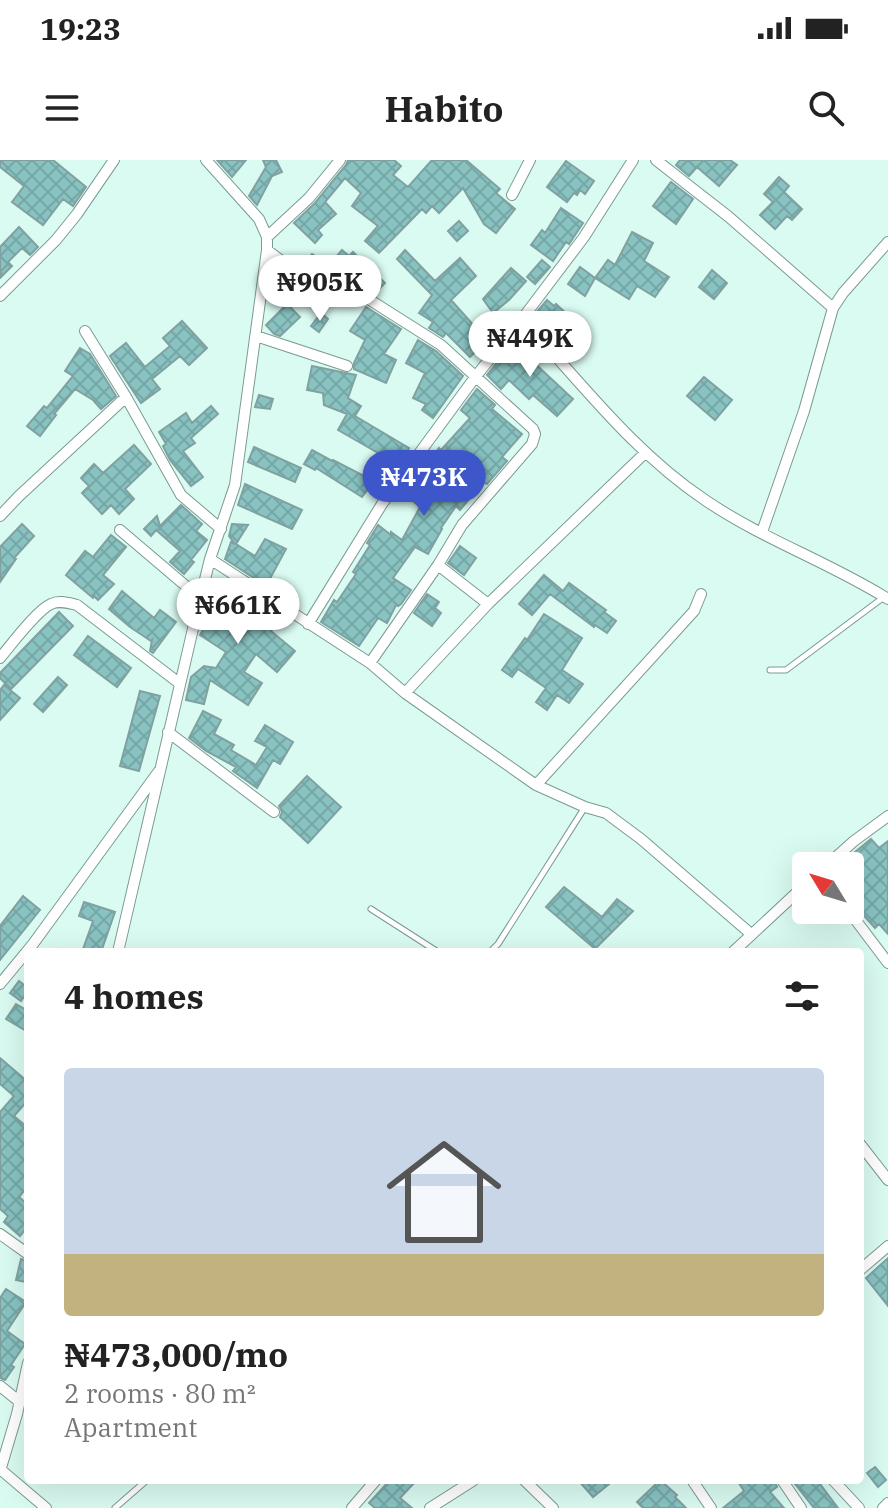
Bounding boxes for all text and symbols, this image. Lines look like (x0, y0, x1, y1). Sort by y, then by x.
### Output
text: 19:23 (40, 9, 121, 48)
text: Habito (385, 85, 503, 132)
icon: menu (40, 86, 84, 130)
icon: search (804, 86, 848, 130)
pin: ₦905K (264, 255, 376, 323)
text: ₦905K (277, 264, 363, 298)
pin: ₦449K (474, 311, 586, 379)
text: ₦449K (487, 320, 573, 354)
pin: ₦473K (368, 450, 480, 518)
text: ₦473K (381, 459, 467, 493)
pin: ₦661K (182, 578, 294, 646)
text: ₦661K (195, 587, 281, 621)
north arrow (792, 852, 864, 924)
map controls (792, 852, 864, 924)
text: 4 homes (64, 974, 204, 1018)
icon: filters (780, 974, 824, 1018)
icon: home (372, 1120, 516, 1264)
text: ₦473,000/mo (64, 1332, 288, 1376)
text: 2 rooms · 80 m² (64, 1376, 256, 1410)
text: Apartment (64, 1410, 197, 1444)

